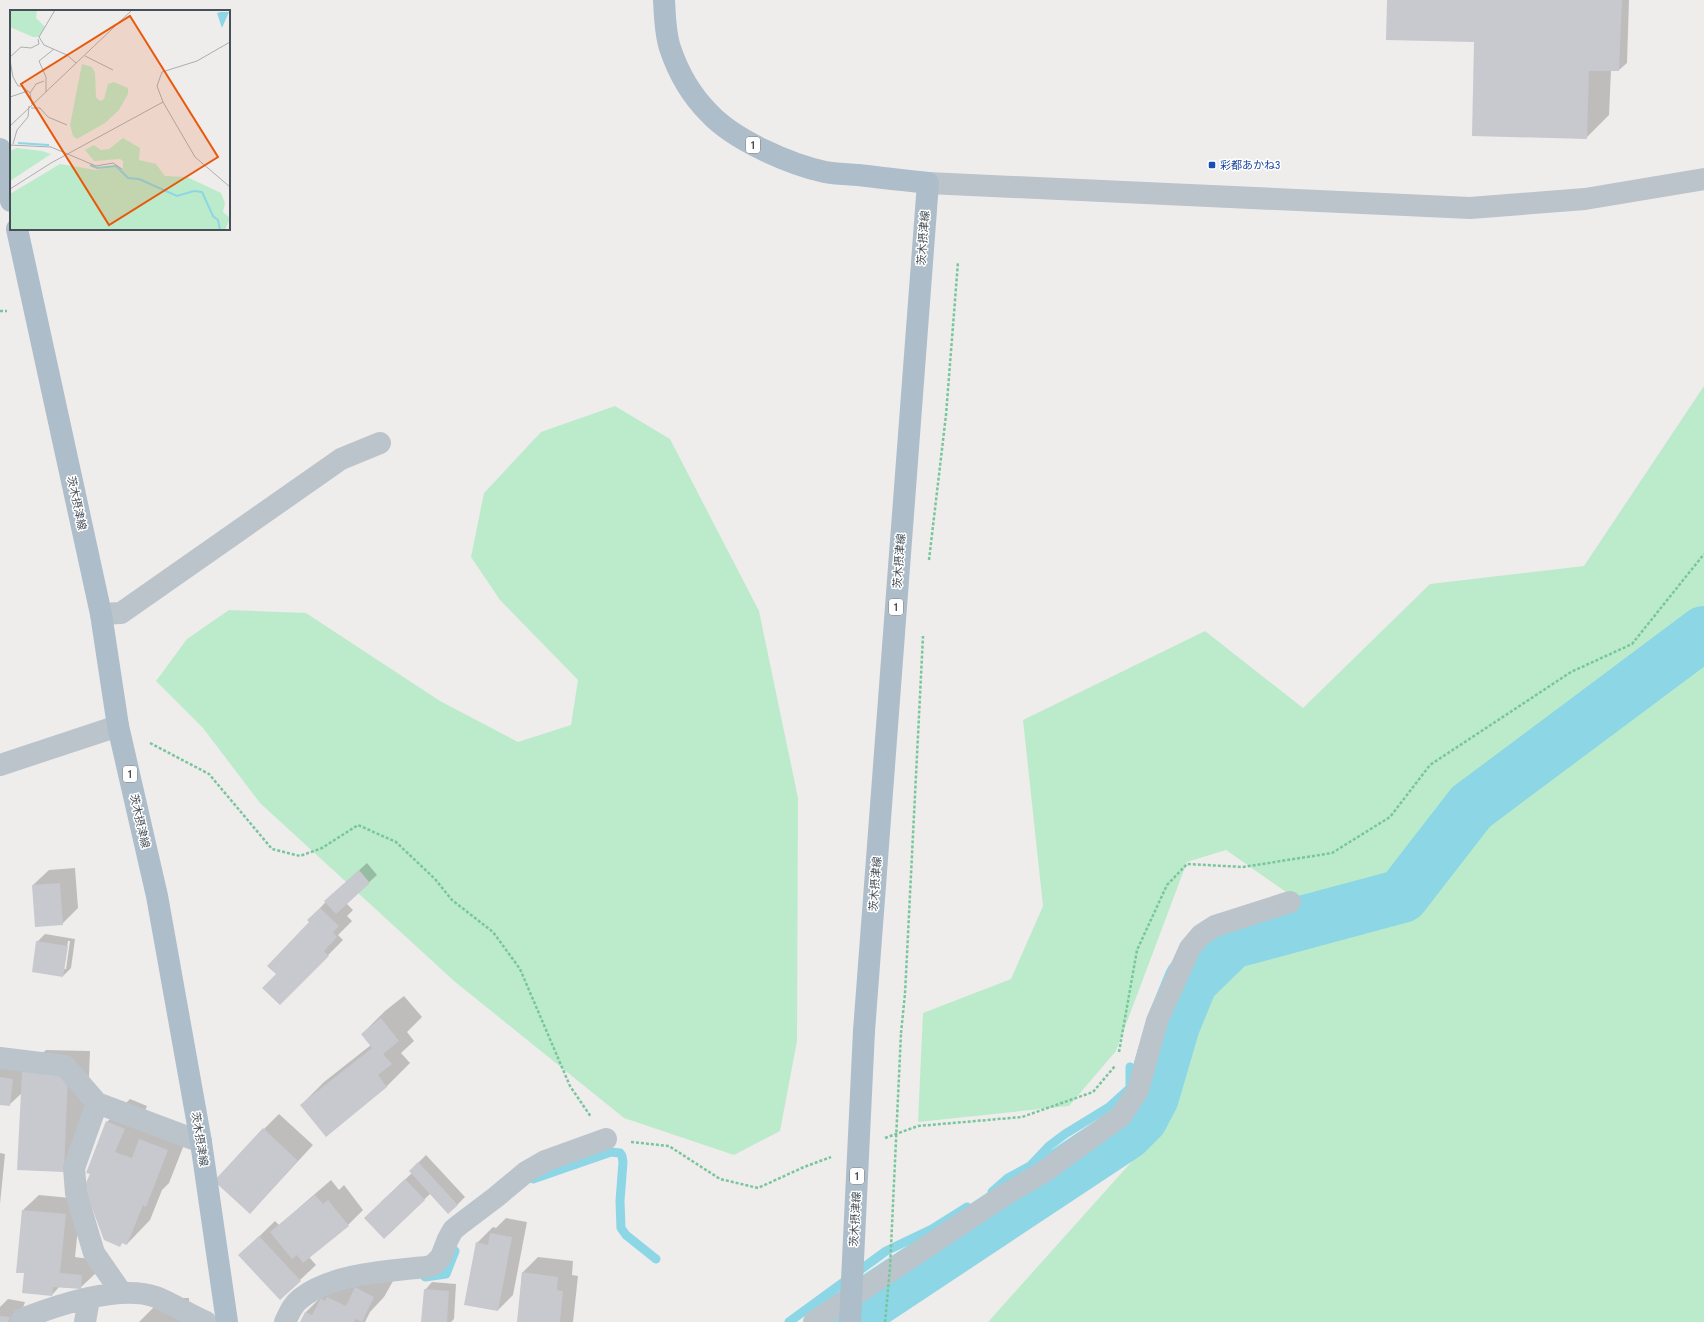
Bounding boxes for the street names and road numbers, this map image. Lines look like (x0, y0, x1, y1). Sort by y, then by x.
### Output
road number: 1 (746, 137, 760, 153)
street label: 茨木摂津線 (915, 210, 932, 266)
street label: 茨木摂津線 (64, 475, 89, 531)
street label: 茨木摂津線 (891, 533, 908, 589)
road number: 1 (889, 599, 903, 615)
road number: 1 (123, 766, 137, 782)
street label: 茨木摂津線 (127, 793, 152, 849)
street label: 茨木摂津線 (867, 856, 884, 912)
street label: 茨木摂津線 (189, 1111, 210, 1167)
road number: 1 (850, 1168, 864, 1184)
street label: 茨木摂津線 (848, 1191, 863, 1247)

